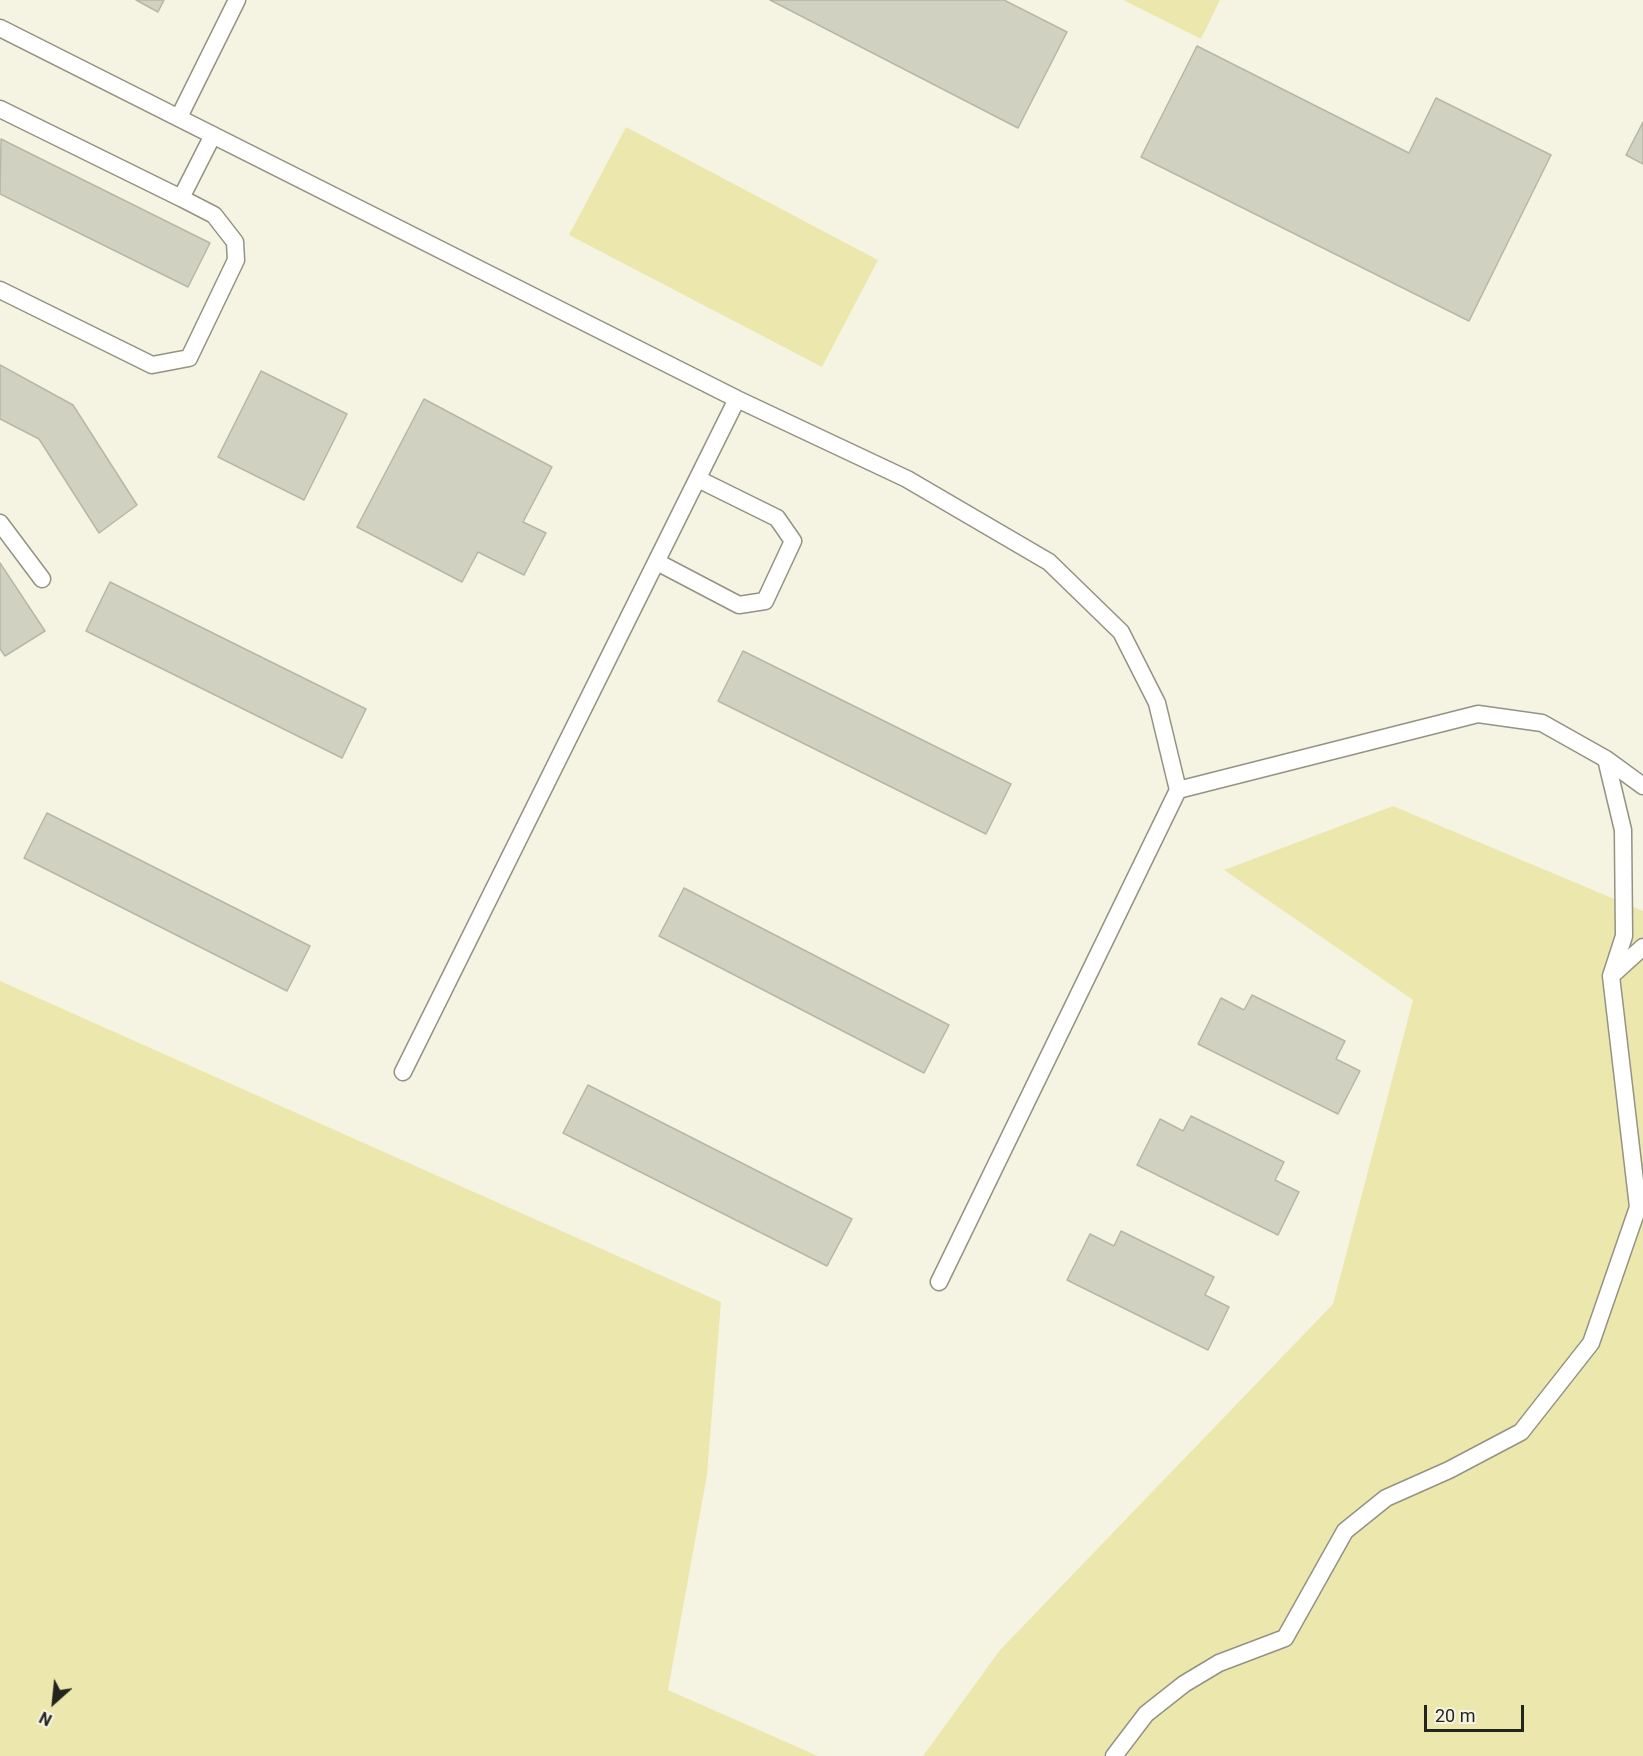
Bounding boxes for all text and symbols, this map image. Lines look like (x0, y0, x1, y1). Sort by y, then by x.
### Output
north arrow (24, 1672, 84, 1732)
scale bar (1427, 1693, 1528, 1731)
text: 20 m (1435, 1705, 1475, 1726)
text: N (36, 1707, 55, 1730)

